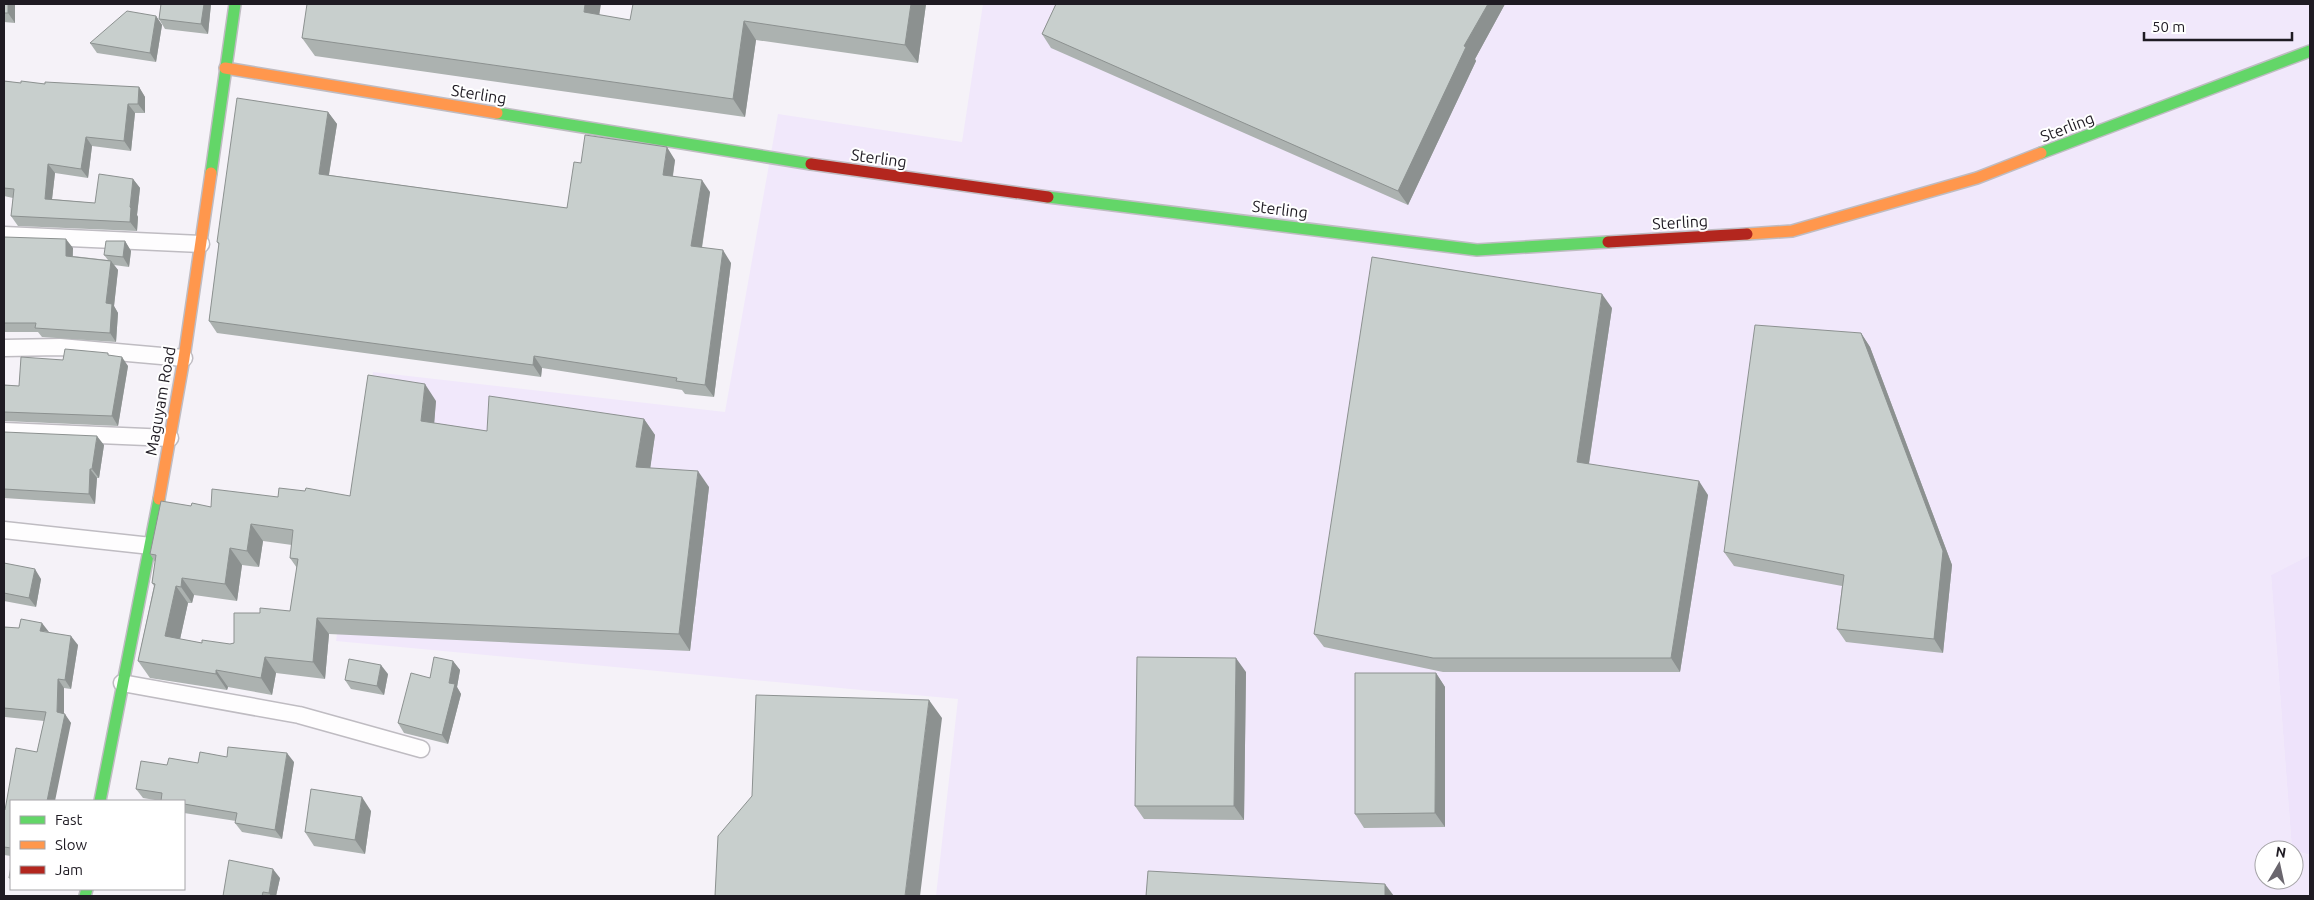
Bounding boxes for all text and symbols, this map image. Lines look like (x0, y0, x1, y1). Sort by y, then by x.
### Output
scale bar (2144, 10, 2292, 42)
text: 50 m (2152, 18, 2185, 35)
street label: Sterling (450, 81, 508, 107)
street label: Sterling (2038, 109, 2096, 145)
street label: Sterling (850, 145, 908, 171)
street label: Sterling (1251, 197, 1309, 221)
street label: Sterling (1652, 212, 1708, 232)
street label: Maguyam Road (142, 345, 178, 457)
legend (10, 800, 185, 890)
text: Fast (55, 811, 83, 828)
text: Slow (55, 836, 88, 853)
north arrow (2254, 840, 2304, 890)
text: N (2275, 843, 2287, 861)
text: Jam (55, 861, 83, 878)

